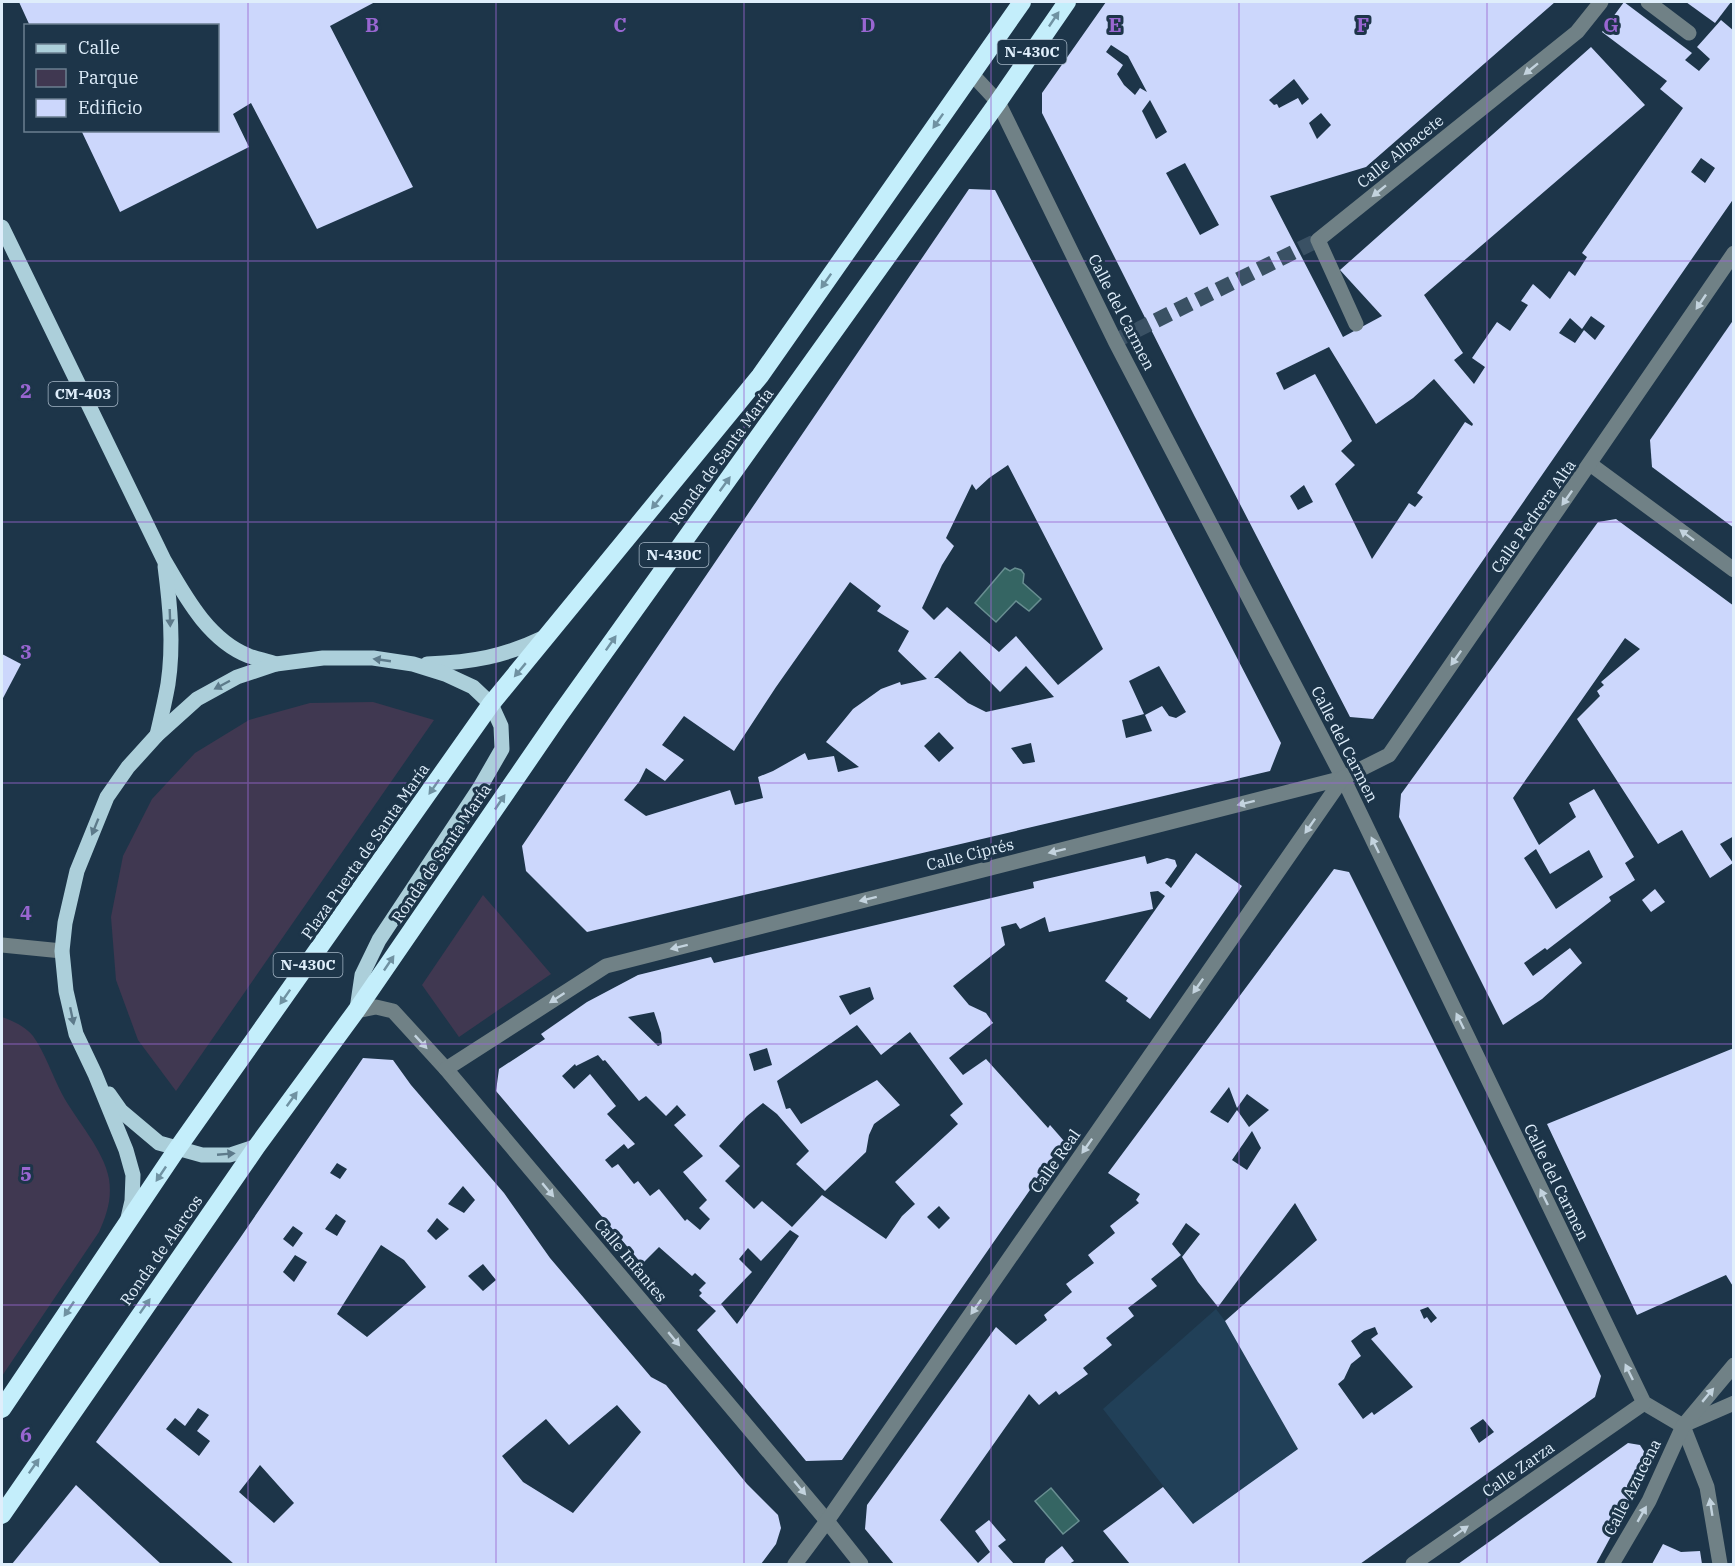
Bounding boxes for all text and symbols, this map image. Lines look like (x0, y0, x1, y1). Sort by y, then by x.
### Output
text: B (365, 11, 379, 38)
text: C (613, 11, 627, 38)
text: D (860, 11, 876, 38)
one-way arrow (1049, 11, 1060, 28)
text: E (1108, 11, 1122, 38)
text: F (1357, 11, 1369, 38)
text: G (1603, 11, 1619, 38)
legend (24, 24, 219, 132)
text: Calle (78, 36, 120, 59)
road number: N-430C (998, 40, 1066, 64)
one-way arrow (1524, 62, 1539, 75)
text: Parque (78, 66, 138, 89)
text: Edificio (78, 96, 142, 119)
street label: Calle Albacete (1353, 110, 1447, 192)
one-way arrow (933, 113, 944, 129)
one-way arrow (1372, 184, 1387, 197)
street label: Calle del Carmen (1084, 251, 1160, 373)
one-way arrow (821, 273, 832, 289)
one-way arrow (1695, 294, 1706, 310)
text: 2 (20, 377, 32, 404)
road number: CM-403 (48, 382, 118, 406)
street label: Ronda de Santa María (665, 384, 777, 528)
street label: Calle Pedrera Alta (1486, 455, 1580, 577)
one-way arrow (719, 476, 731, 492)
one-way arrow (1561, 489, 1573, 505)
one-way arrow (650, 494, 663, 510)
one-way arrow (1679, 529, 1695, 541)
road number: N-430C (640, 543, 708, 567)
one-way arrow (166, 609, 175, 628)
one-way arrow (605, 635, 617, 651)
text: 3 (20, 638, 32, 665)
one-way arrow (1450, 649, 1462, 665)
one-way arrow (372, 655, 391, 664)
one-way arrow (514, 662, 527, 677)
one-way arrow (213, 680, 230, 690)
street label: Calle del Carmen (1307, 683, 1383, 805)
street label: Plaza Puerta de Santa María (297, 759, 434, 943)
one-way arrow (428, 778, 440, 794)
street label: Ronda de Santa María (387, 779, 495, 927)
one-way arrow (494, 795, 506, 811)
one-way arrow (1236, 798, 1255, 808)
one-way arrow (1305, 818, 1316, 834)
one-way arrow (90, 819, 100, 837)
street label: Calle Ciprés (924, 833, 1016, 875)
one-way arrow (1371, 837, 1380, 854)
one-way arrow (1047, 846, 1066, 856)
one-way arrow (858, 895, 876, 904)
text: 4 (20, 899, 32, 926)
one-way arrow (669, 943, 688, 953)
road number: N-430C (274, 953, 342, 977)
one-way arrow (384, 955, 395, 972)
one-way arrow (1192, 978, 1204, 994)
one-way arrow (279, 989, 291, 1005)
one-way arrow (549, 992, 565, 1003)
one-way arrow (68, 1007, 77, 1026)
one-way arrow (1455, 1012, 1464, 1029)
one-way arrow (414, 1035, 428, 1049)
one-way arrow (286, 1091, 298, 1107)
street label: Calle del Carmen (1520, 1120, 1594, 1244)
street label: Calle Real (1026, 1125, 1084, 1197)
one-way arrow (1081, 1138, 1093, 1154)
one-way arrow (216, 1149, 235, 1159)
text: 5 (20, 1160, 32, 1187)
one-way arrow (155, 1166, 166, 1182)
one-way arrow (542, 1182, 555, 1198)
one-way arrow (1540, 1188, 1549, 1205)
street label: Ronda de Alarcos (115, 1191, 207, 1309)
street label: Calle Infantes (590, 1214, 672, 1306)
one-way arrow (970, 1298, 982, 1314)
one-way arrow (139, 1299, 151, 1315)
one-way arrow (64, 1301, 75, 1317)
one-way arrow (667, 1331, 680, 1346)
one-way arrow (1624, 1364, 1633, 1381)
one-way arrow (1702, 1387, 1715, 1403)
text: 6 (20, 1421, 32, 1448)
street label: Calle Azucena (1599, 1435, 1665, 1539)
street label: Calle Zarza (1478, 1437, 1558, 1501)
one-way arrow (28, 1459, 40, 1475)
one-way arrow (793, 1480, 806, 1495)
one-way arrow (1706, 1497, 1715, 1516)
one-way arrow (1636, 1506, 1647, 1522)
one-way arrow (1453, 1525, 1469, 1537)

